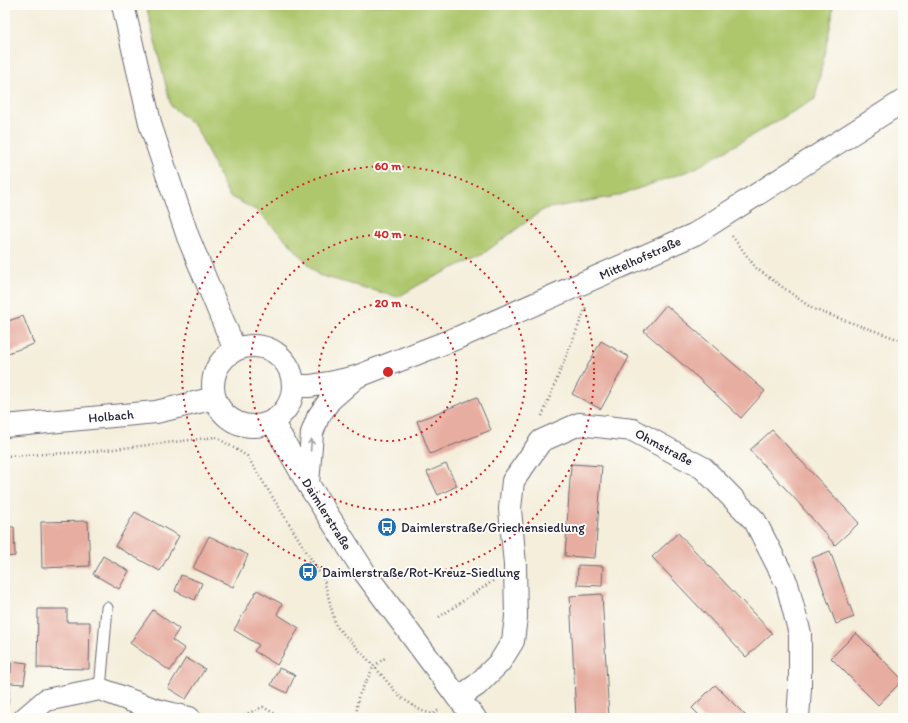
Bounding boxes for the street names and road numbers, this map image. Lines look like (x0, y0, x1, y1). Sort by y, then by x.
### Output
street label: Mittelhofstraße (597, 233, 683, 283)
street label: Holbach (88, 407, 134, 425)
street label: Ohmstraße (632, 425, 696, 469)
street label: Daimlerstraße (299, 475, 355, 553)

